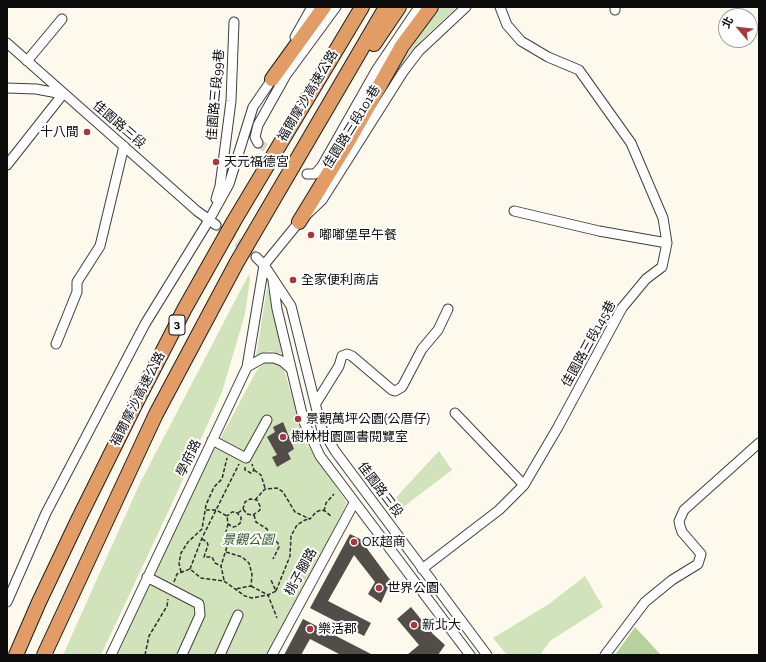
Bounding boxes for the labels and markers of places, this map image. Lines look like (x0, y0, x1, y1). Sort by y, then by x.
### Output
place label: 十八間 (40, 124, 79, 140)
marker: 十八間 (82, 127, 92, 137)
place label: 天元福德宮 (224, 154, 289, 170)
marker: 天元福德宮 (211, 157, 221, 167)
place label: 嘟嘟堡早午餐 (319, 227, 397, 243)
marker: 嘟嘟堡早午餐 (306, 230, 316, 240)
place label: 全家便利商店 (301, 272, 379, 288)
marker: 全家便利商店 (288, 275, 298, 285)
place label: 景觀萬坪公園(公厝仔) (306, 411, 430, 427)
marker: 景觀萬坪公園(公厝仔) (293, 414, 303, 424)
place label: 樹林柑園圖書閱覽室 (291, 429, 408, 445)
marker: 樹林柑園圖書閱覽室 (278, 432, 288, 442)
place label: OK超商 (362, 534, 406, 550)
marker: OK超商 (349, 537, 359, 547)
place label: 世界公園 (387, 580, 439, 596)
marker: 世界公園 (374, 583, 384, 593)
place label: 新北大 (422, 617, 461, 633)
marker: 新北大 (409, 620, 419, 630)
place label: 樂活郡 (318, 621, 357, 637)
marker: 樂活郡 (305, 624, 315, 634)

